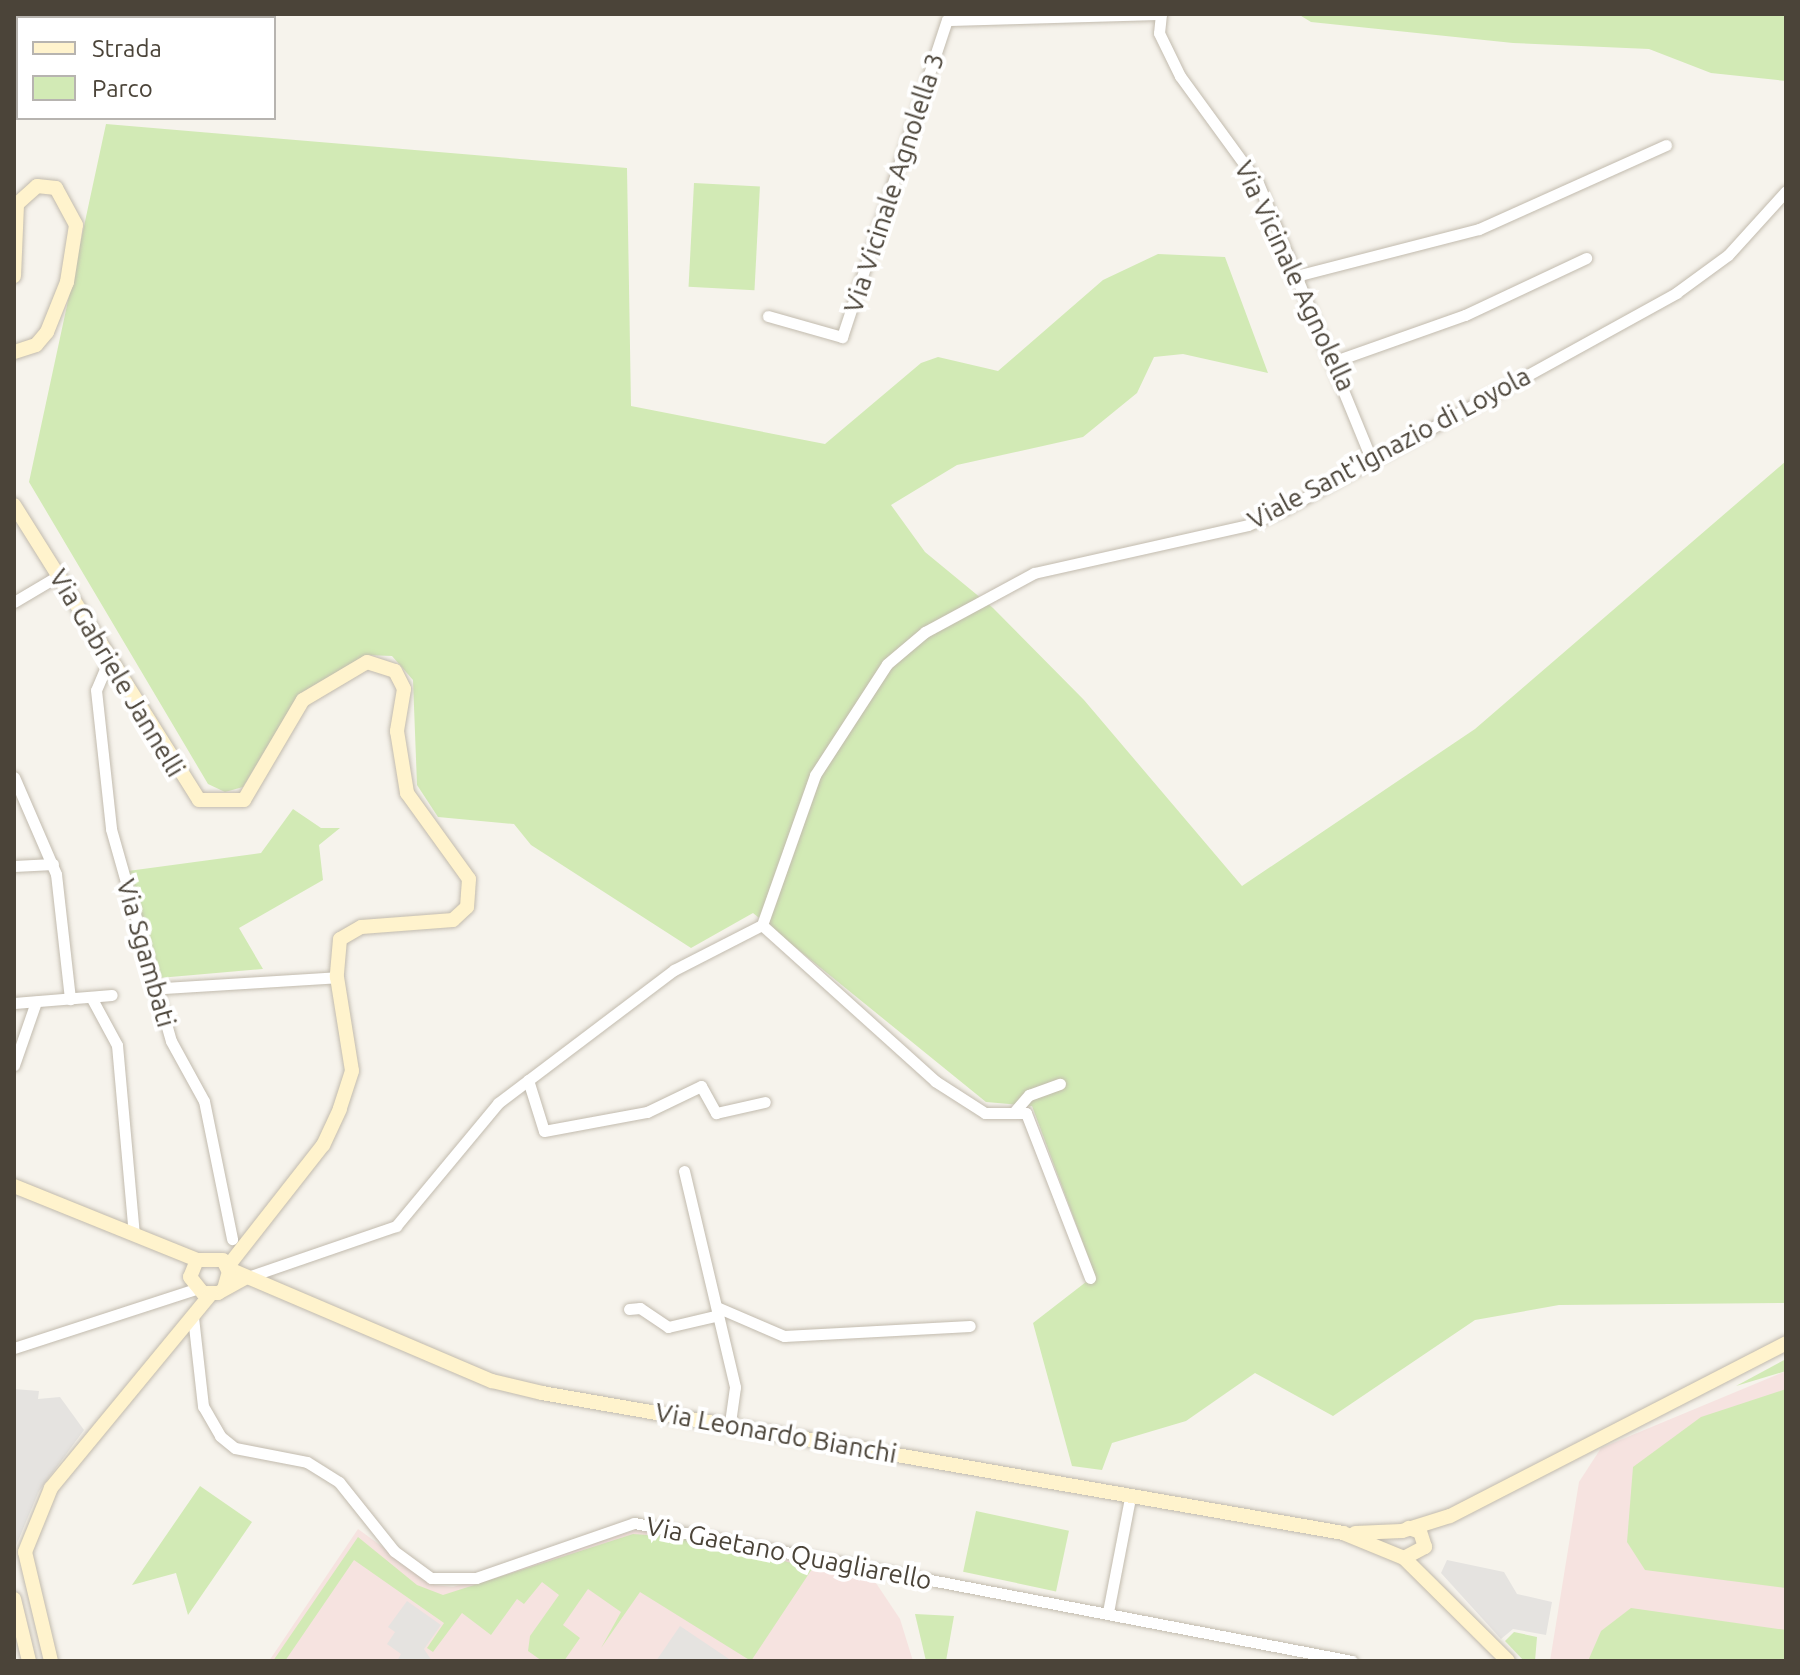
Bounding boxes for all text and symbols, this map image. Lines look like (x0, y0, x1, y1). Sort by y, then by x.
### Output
legend (16, 16, 276, 120)
text: Strada (92, 35, 162, 62)
street label: Via Vicinale Agnolella 3 (837, 49, 951, 317)
text: Parco (92, 75, 153, 102)
street label: Via Vicinale Agnolella (1228, 156, 1362, 396)
street label: Viale Sant'Ignazio di Loyola (1242, 360, 1536, 536)
street label: Via Gabriele Jannelli (43, 564, 191, 782)
street label: Via Sgambati (110, 875, 182, 1031)
street label: Via Leonardo Bianchi (653, 1396, 899, 1470)
street label: Via Gaetano Quagliarello (644, 1510, 934, 1596)

